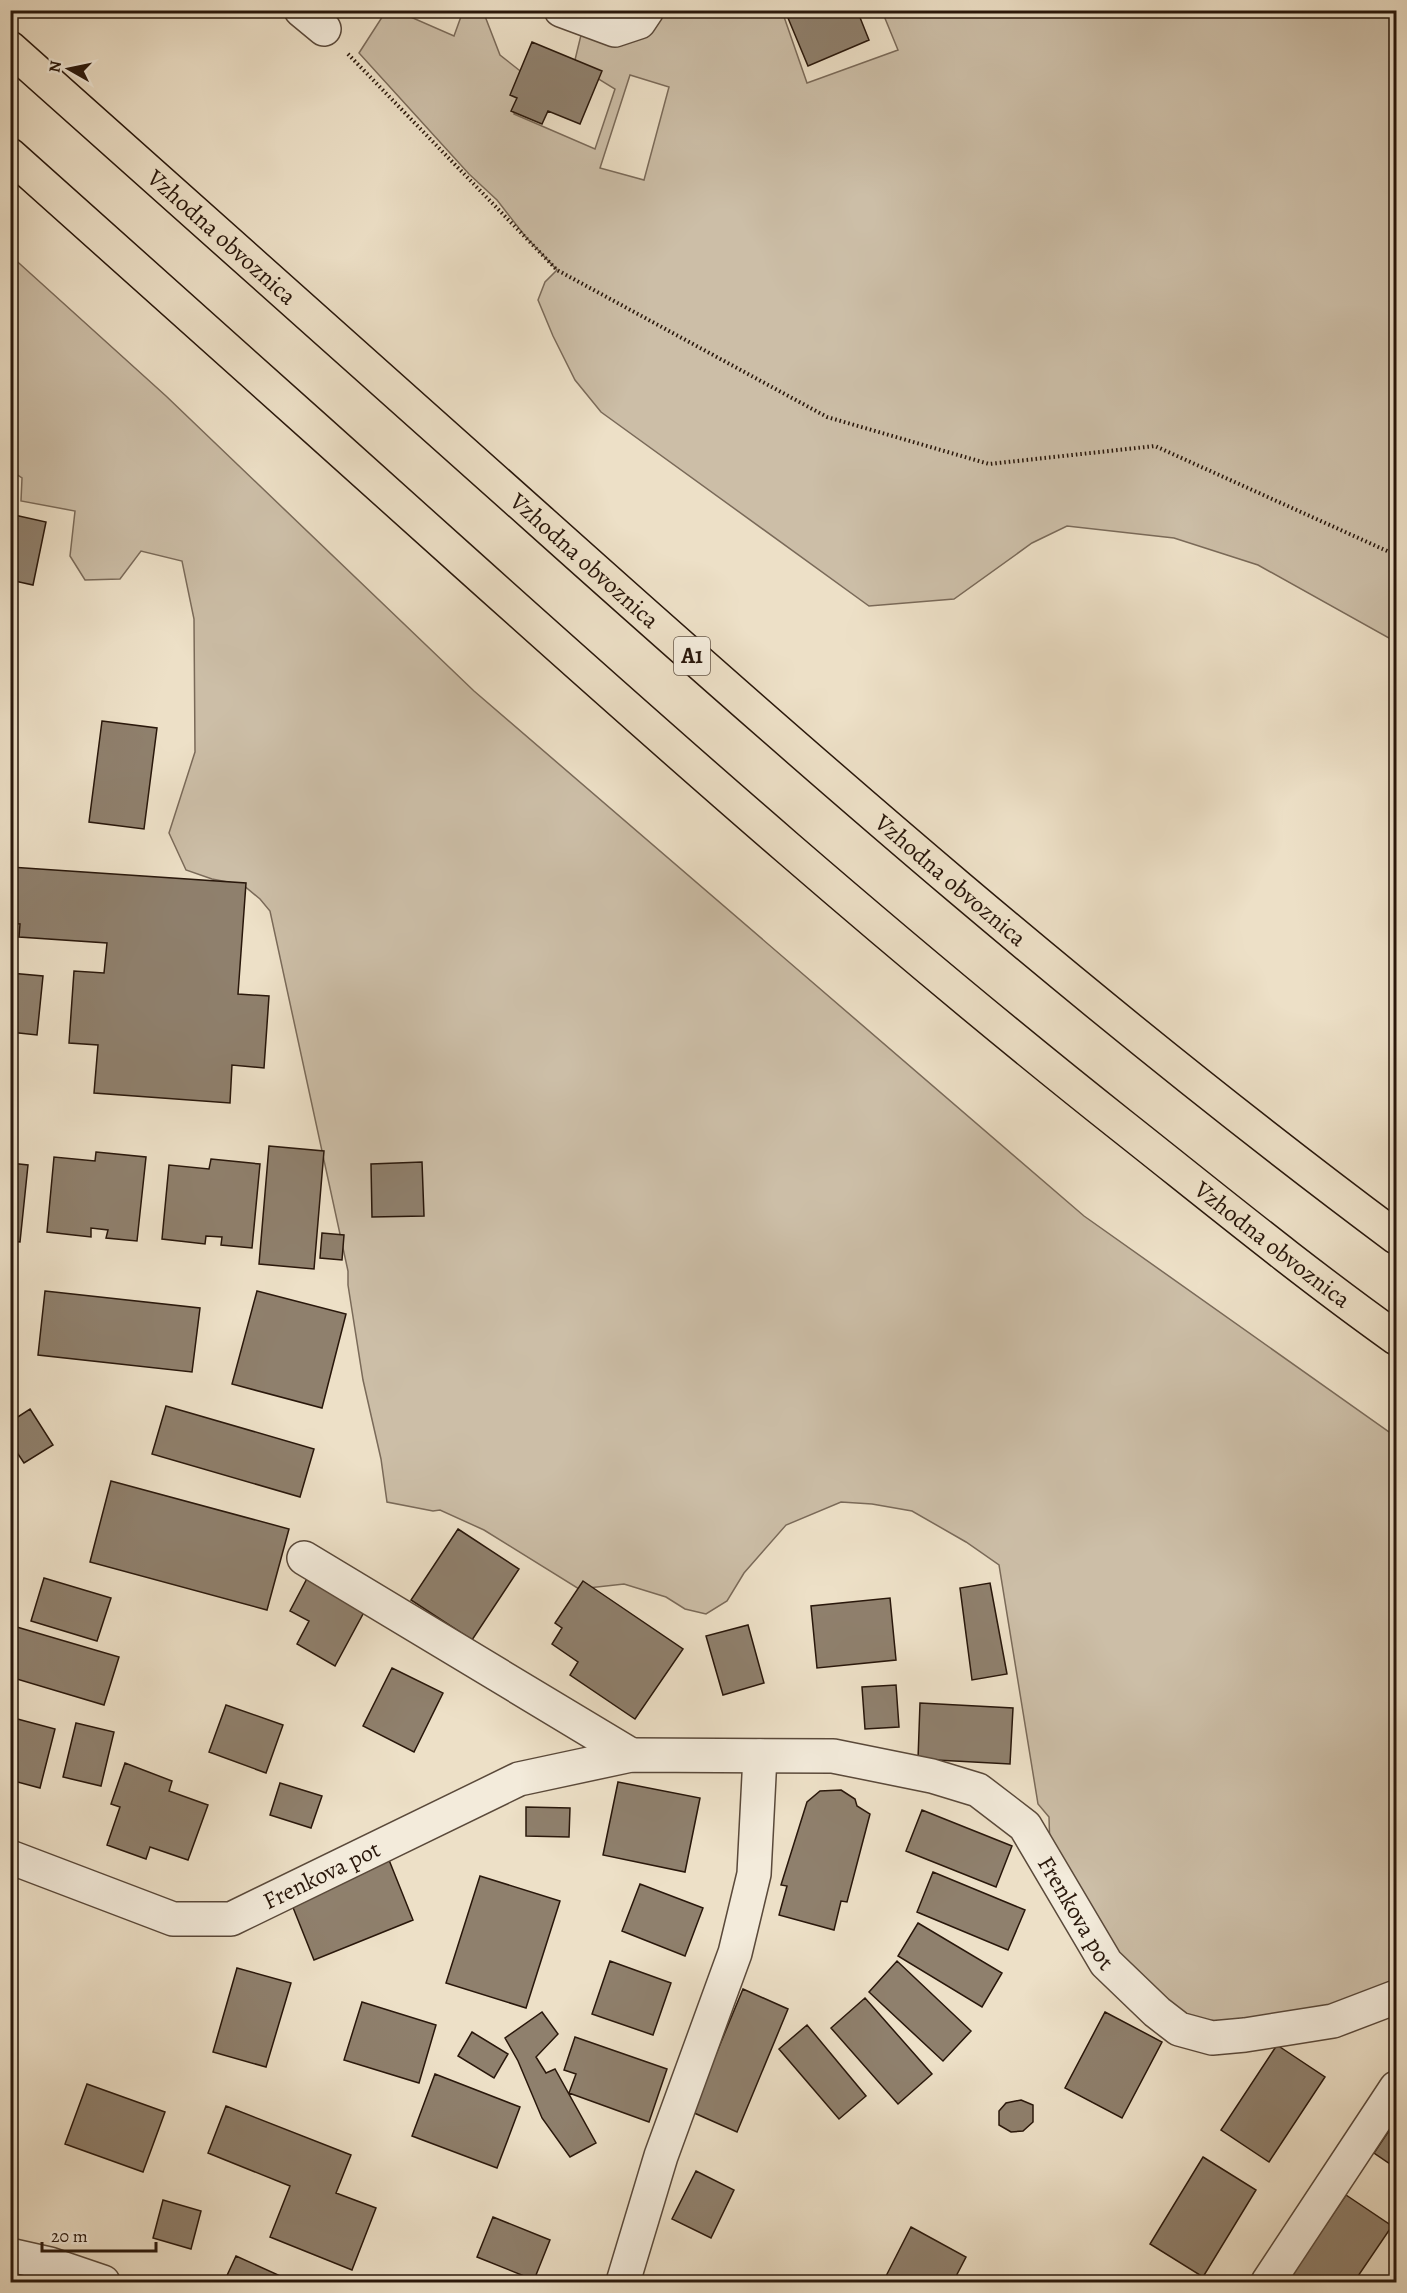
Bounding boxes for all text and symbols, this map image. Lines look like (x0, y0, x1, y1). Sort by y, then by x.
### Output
north arrow (39, 39, 99, 99)
text: N (43, 59, 67, 74)
street label: Vzhodna obvoznica (140, 161, 304, 313)
street label: Vzhodna obvoznica (502, 485, 667, 636)
road number: A1 (674, 637, 710, 675)
street label: Vzhodna obvoznica (867, 806, 1034, 954)
street label: Vzhodna obvoznica (1187, 1173, 1358, 1316)
street label: Frenkova pot (258, 1833, 385, 1917)
street label: Frenkova pot (1030, 1850, 1121, 1978)
scale bar (42, 2215, 156, 2253)
text: 20 m (51, 2224, 88, 2248)

